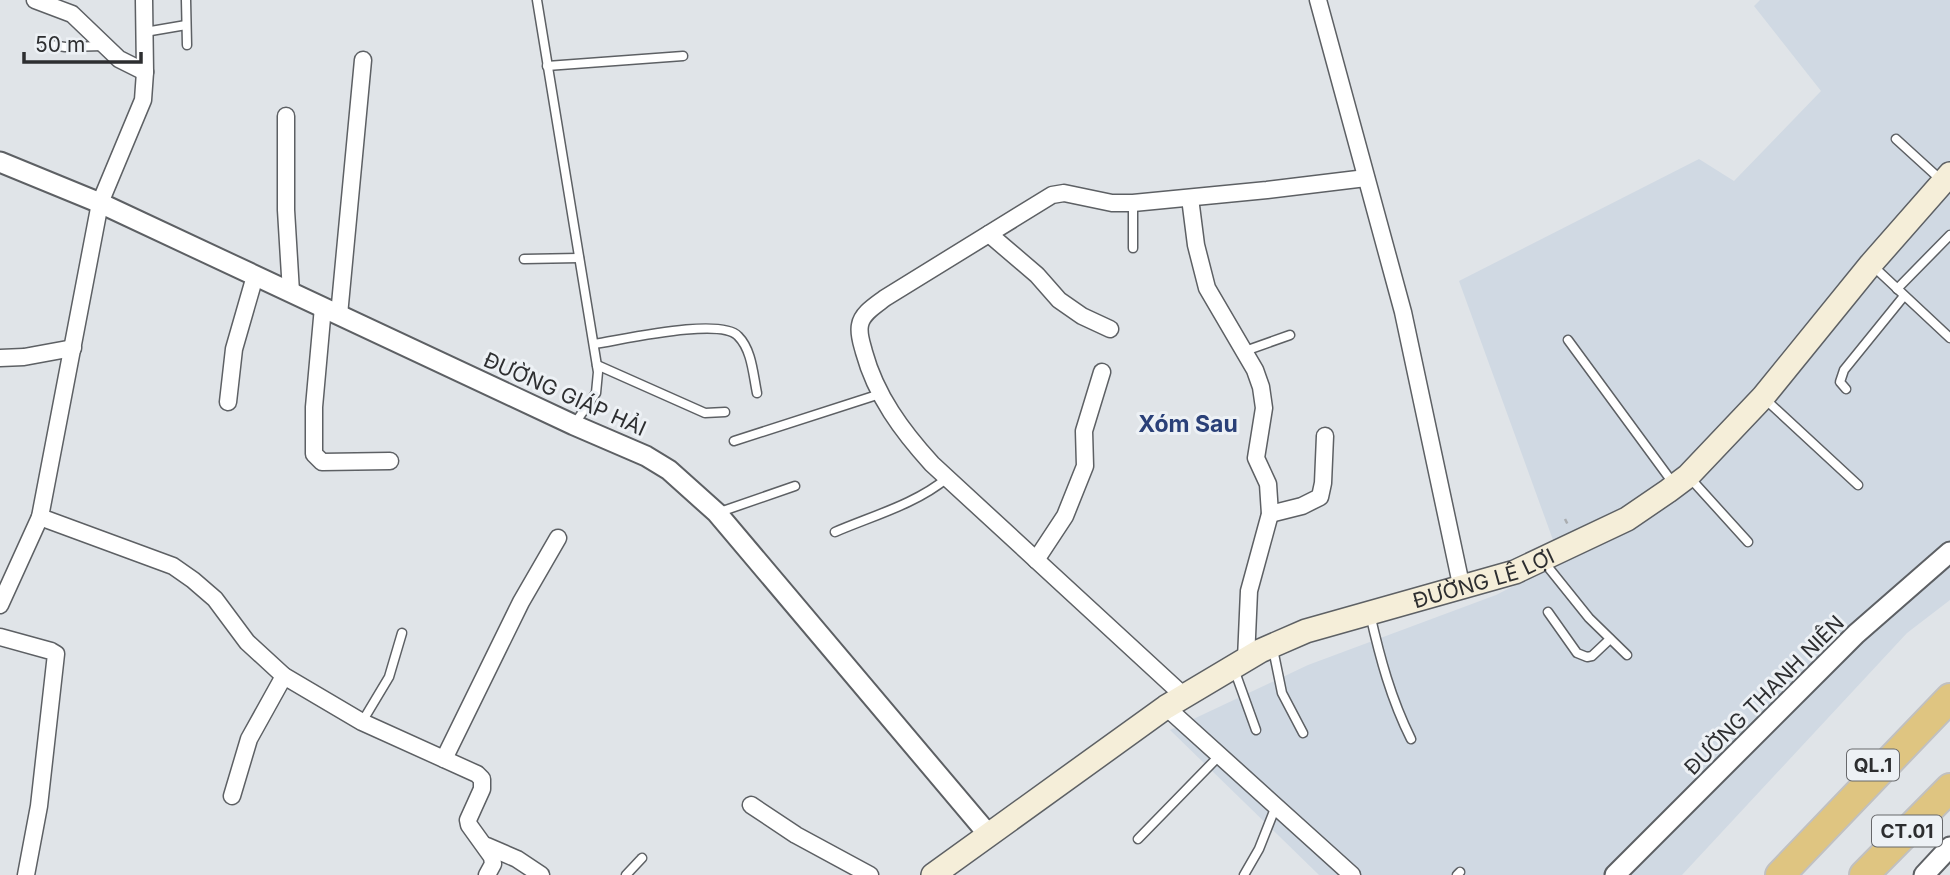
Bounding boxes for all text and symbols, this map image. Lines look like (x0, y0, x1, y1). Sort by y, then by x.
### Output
scale bar (24, 21, 142, 65)
text: 50 m (35, 32, 85, 57)
street label: ĐƯỜNG GIÁP HẢI (480, 346, 650, 441)
district label: Xóm Sau (1138, 410, 1238, 438)
street label: ĐƯỜNG LÊ LỢI (1410, 543, 1558, 613)
street label: ĐƯỜNG THANH NIÊN (1678, 609, 1849, 780)
road number: QL.1 (1847, 750, 1899, 780)
road number: CT.01 (1872, 816, 1942, 846)

